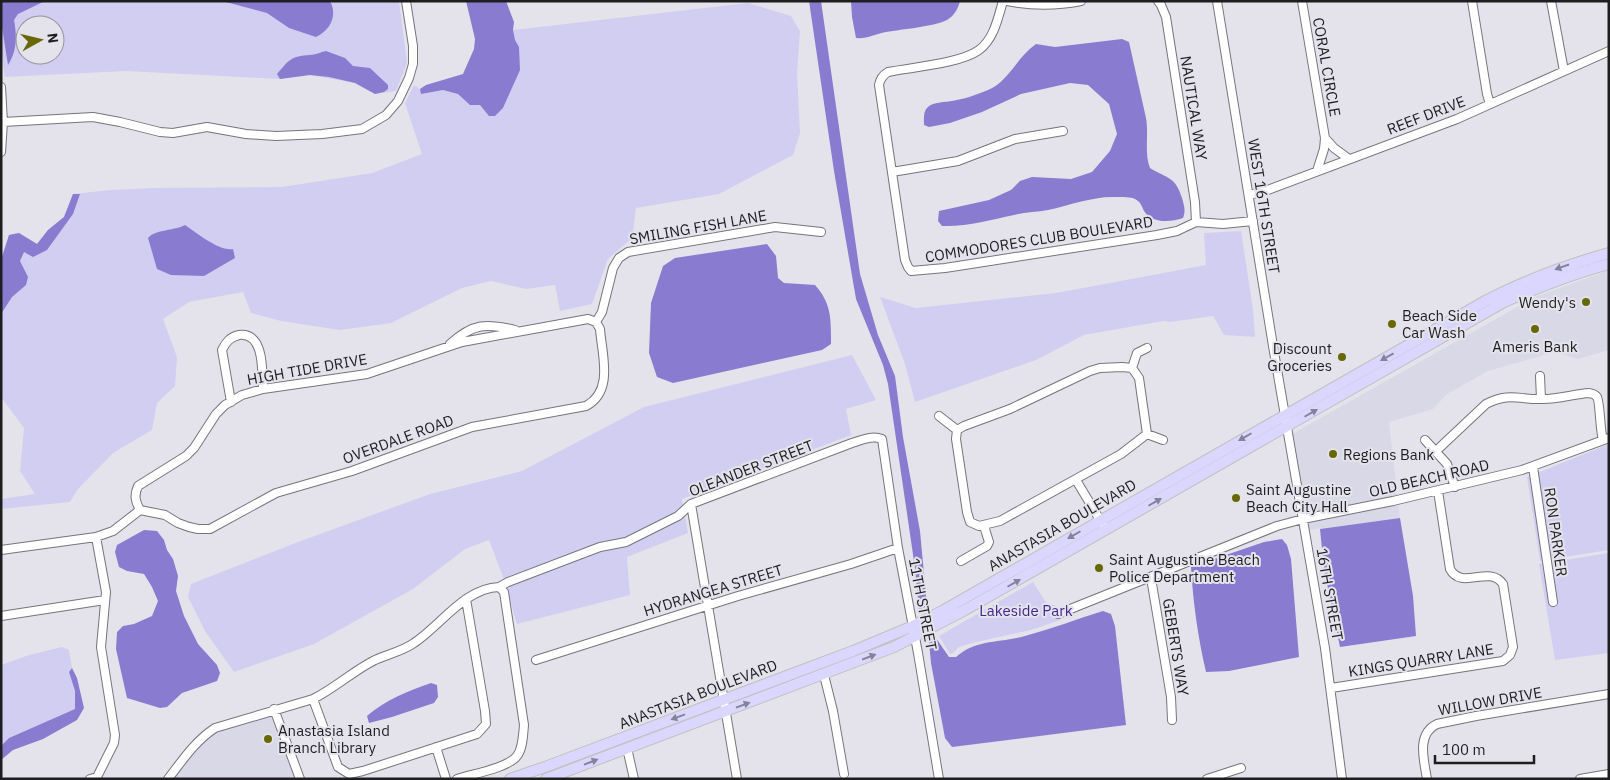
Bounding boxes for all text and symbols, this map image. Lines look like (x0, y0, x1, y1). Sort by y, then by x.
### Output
north arrow (15, 15, 65, 65)
street label: CORAL CIRCLE (1309, 16, 1345, 118)
text: N (43, 32, 62, 44)
street label: NAUTICAL WAY (1176, 54, 1212, 162)
street label: REEF DRIVE (1384, 91, 1468, 139)
street label: WEST 16TH STREET (1244, 137, 1284, 275)
street label: SMILING FISH LANE (628, 206, 768, 248)
street label: COMMODORES CLUB BOULEVARD (924, 212, 1154, 266)
one-way arrow (1554, 263, 1569, 271)
place label: Wendy's (1519, 293, 1576, 312)
marker: Wendy's (1580, 296, 1592, 308)
place label: Beach Side Car Wash (1402, 306, 1477, 342)
marker: Beach Side Car Wash (1386, 318, 1398, 330)
marker: Ameris Bank (1529, 323, 1541, 335)
place label: Ameris Bank (1492, 337, 1578, 356)
place label: Discount Groceries (1267, 339, 1332, 375)
street label: HIGH TIDE DRIVE (246, 349, 368, 389)
marker: Discount Groceries (1336, 351, 1348, 363)
one-way arrow (1380, 352, 1393, 361)
one-way arrow (1304, 408, 1317, 417)
street label: OVERDALE ROAD (340, 410, 456, 468)
one-way arrow (1239, 433, 1252, 442)
street label: OLEANDER STREET (686, 435, 816, 500)
place label: Regions Bank (1343, 445, 1434, 464)
marker: Regions Bank (1327, 448, 1339, 460)
street label: OLD BEACH ROAD (1367, 455, 1491, 501)
street label: ANASTASIA BOULEVARD (985, 475, 1139, 575)
place label: Saint Augustine Beach City Hall (1246, 480, 1351, 516)
street label: RON PARKER (1540, 486, 1572, 578)
marker: Saint Augustine Beach City Hall (1230, 492, 1242, 504)
one-way arrow (1148, 497, 1161, 506)
one-way arrow (1067, 531, 1081, 540)
street label: 16TH STREET (1313, 546, 1348, 642)
place label: Saint Augustine Beach Police Department (1109, 550, 1260, 586)
street label: 11TH STREET (905, 556, 941, 652)
street label: HYDRANGEA STREET (641, 560, 785, 620)
marker: Saint Augustine Beach Police Department (1093, 562, 1105, 574)
one-way arrow (1007, 578, 1020, 587)
street label: GEBERTS WAY (1159, 597, 1193, 697)
park label: Lakeside Park (979, 601, 1073, 620)
street label: KINGS QUARRY LANE (1347, 639, 1495, 681)
one-way arrow (862, 652, 876, 660)
street label: ANASTASIA BOULEVARD (616, 655, 780, 733)
street label: WILLOW DRIVE (1437, 683, 1543, 719)
one-way arrow (736, 701, 751, 708)
one-way arrow (670, 713, 685, 721)
place label: Anastasia Island Branch Library (278, 721, 390, 757)
scale bar (1435, 732, 1534, 764)
marker: Anastasia Island Branch Library (262, 733, 274, 745)
text: 100 m (1442, 740, 1486, 759)
one-way arrow (584, 758, 599, 766)

